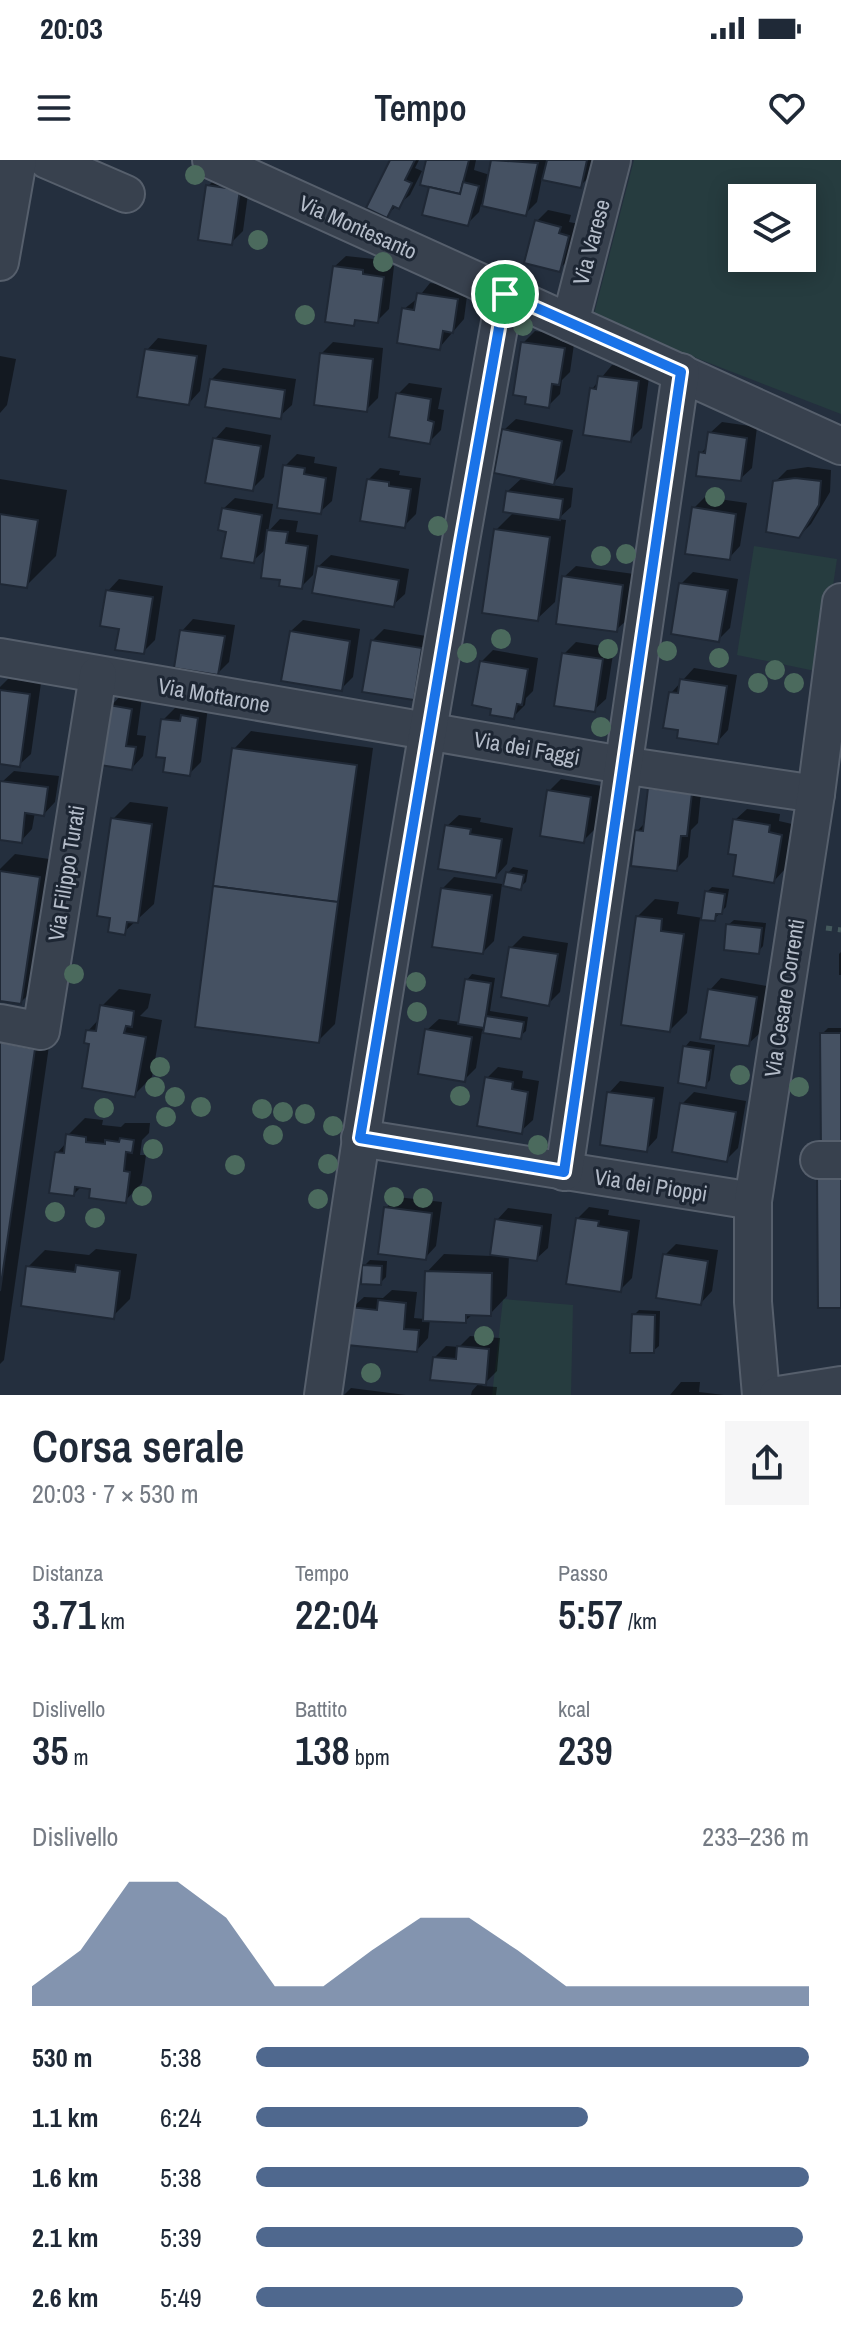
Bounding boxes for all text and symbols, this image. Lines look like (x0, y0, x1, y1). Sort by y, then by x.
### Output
text: 20:03 (40, 8, 103, 48)
text: Tempo (374, 84, 467, 132)
icon: menu (32, 86, 76, 130)
icon: heart (765, 86, 809, 130)
map controls (728, 184, 816, 272)
button: layers (728, 184, 816, 272)
street label: Via Montesanto (294, 188, 422, 266)
street label: Via Varese (565, 196, 617, 288)
pin (471, 260, 539, 328)
icon: arrive (483, 272, 527, 316)
street label: Via Mottarone (156, 670, 272, 720)
street label: Via dei Faggi (472, 724, 582, 772)
street label: Via Filippo Turati (40, 803, 92, 943)
street label: Via Cesare Correnti (757, 917, 811, 1079)
street label: Via dei Pioppi (592, 1161, 710, 1209)
text: Corsa serale (32, 1416, 244, 1476)
button: share (725, 1421, 809, 1505)
text: 20:03 · 7 × 530 m (32, 1476, 199, 1511)
text: Distanza (32, 1558, 103, 1588)
text: Tempo (295, 1558, 349, 1588)
text: Passo (558, 1558, 608, 1588)
text: 3.71 (32, 1588, 96, 1641)
text: 22:04 (295, 1588, 378, 1641)
text: 5:57 (558, 1588, 623, 1641)
text: km (96, 1606, 125, 1636)
text: /km (623, 1606, 657, 1636)
text: Dislivello (32, 1694, 105, 1724)
text: Battito (295, 1694, 347, 1724)
text: kcal (558, 1694, 590, 1724)
text: 35 (32, 1724, 68, 1777)
text: 138 (295, 1724, 350, 1777)
text: 239 (558, 1724, 613, 1777)
text: m (68, 1742, 89, 1772)
text: bpm (350, 1742, 390, 1772)
text: Dislivello (32, 1819, 118, 1854)
text: 233–236 m (702, 1819, 809, 1854)
text: 530 m (32, 2040, 92, 2075)
text: 5:38 (160, 2040, 202, 2075)
text: 1.1 km (32, 2100, 98, 2135)
text: 6:24 (160, 2100, 202, 2135)
text: 1.6 km (32, 2160, 98, 2195)
text: 5:38 (160, 2160, 202, 2195)
text: 2.1 km (32, 2220, 98, 2255)
text: 5:39 (160, 2220, 202, 2255)
text: 2.6 km (32, 2280, 98, 2315)
text: 5:49 (160, 2280, 202, 2315)

